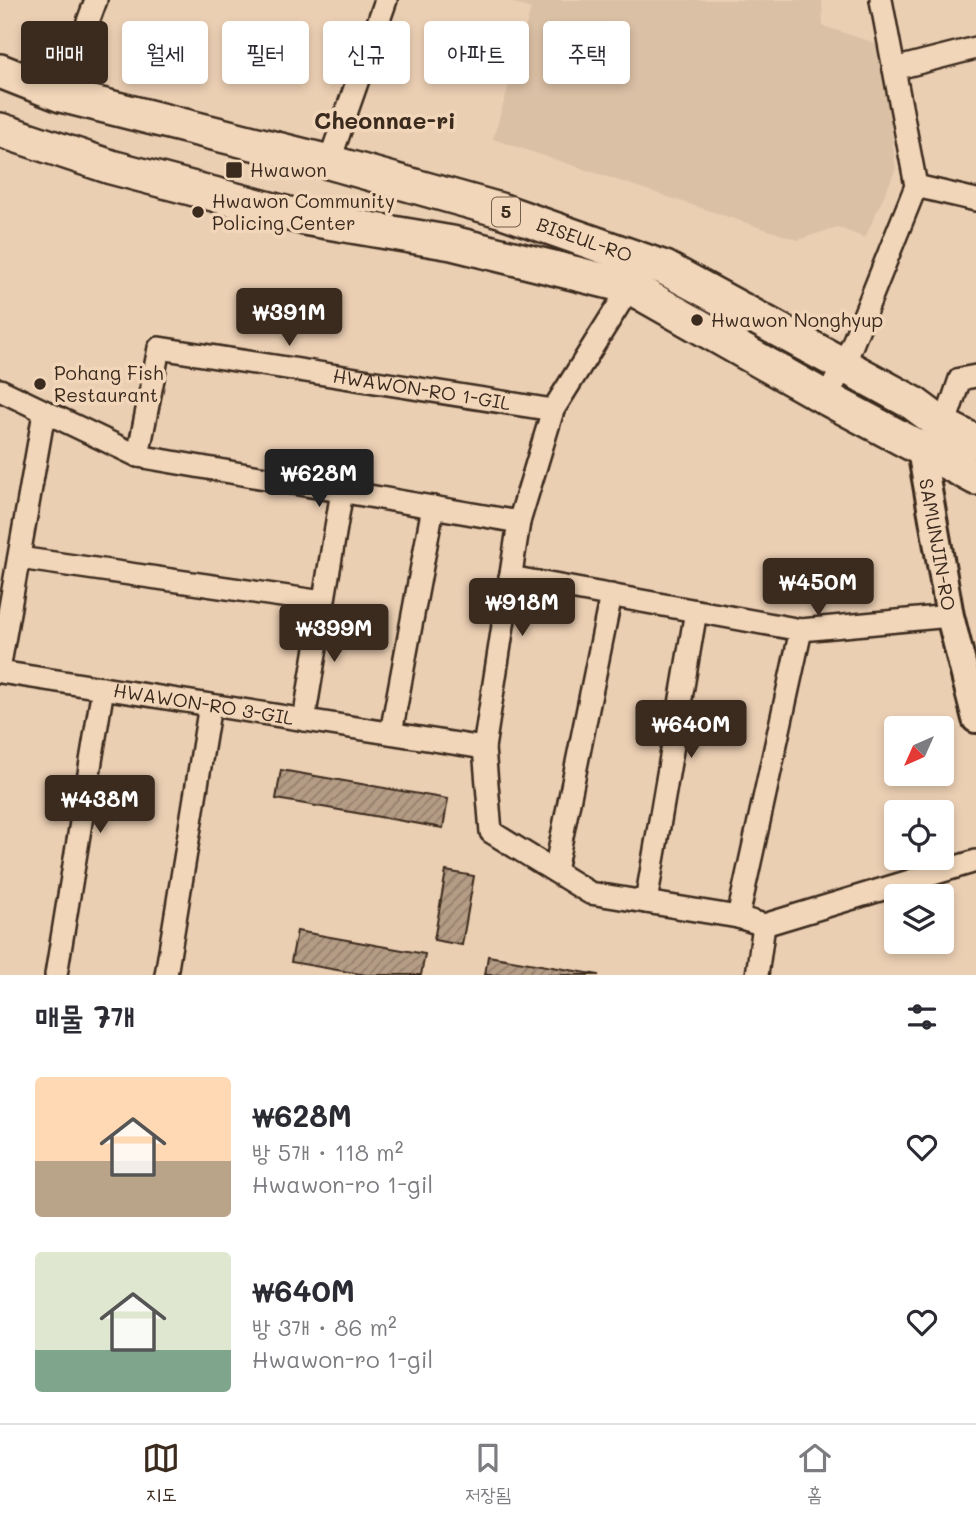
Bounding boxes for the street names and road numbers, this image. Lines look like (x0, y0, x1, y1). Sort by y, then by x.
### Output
road number: 5 (492, 197, 520, 226)
street label: BISEUL-RO (534, 211, 636, 268)
street label: HWAWON-RO 1-GIL (331, 363, 512, 415)
street label: SAMUNJIN-RO (914, 476, 962, 613)
street label: HWAWON-RO 3-GIL (112, 677, 295, 730)

